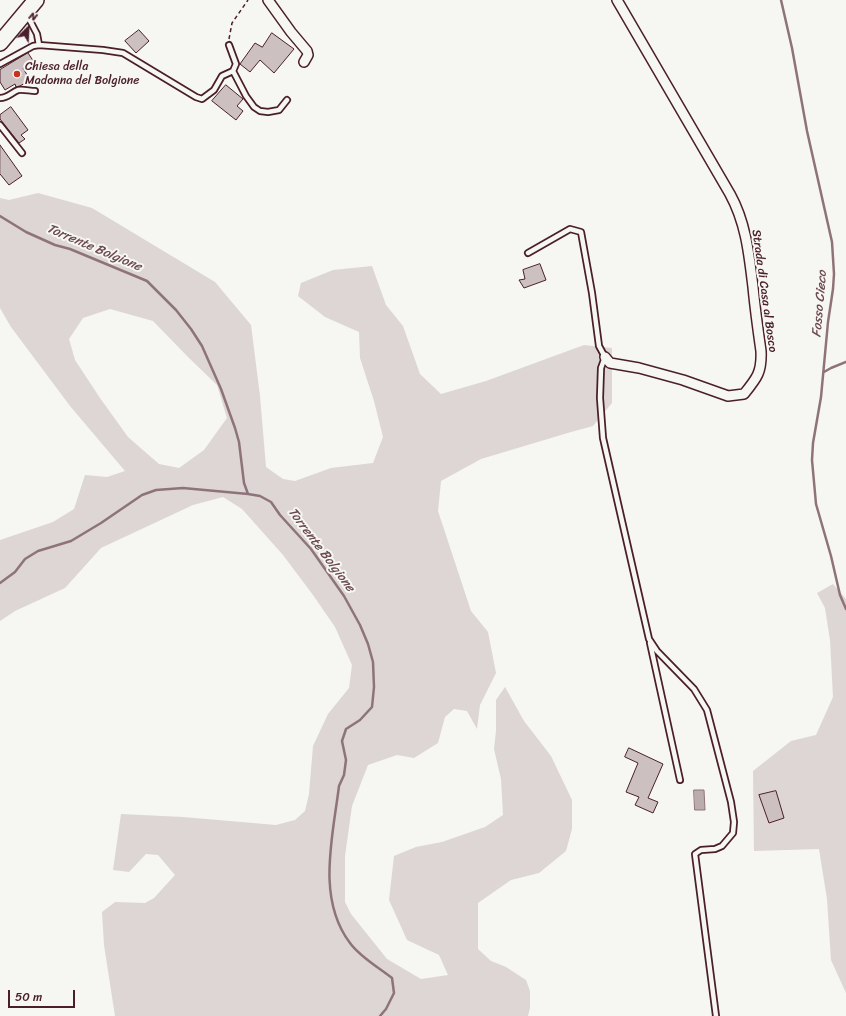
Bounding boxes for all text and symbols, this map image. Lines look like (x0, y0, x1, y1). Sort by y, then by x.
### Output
text: N (26, 6, 40, 27)
north arrow (8, 8, 48, 48)
place label: Chiesa della Madonna del Bolgione (25, 60, 139, 88)
marker: Chiesa della Madonna del Bolgione (12, 69, 22, 79)
water label: Torrente Bolgione (44, 221, 144, 275)
street label: Strada di Casa al Bosco (748, 229, 780, 353)
water label: Fosso Cieco (809, 270, 831, 338)
water label: Torrente Bolgione (284, 505, 358, 595)
scale bar (10, 982, 77, 1008)
text: 50 m (15, 986, 42, 1008)

